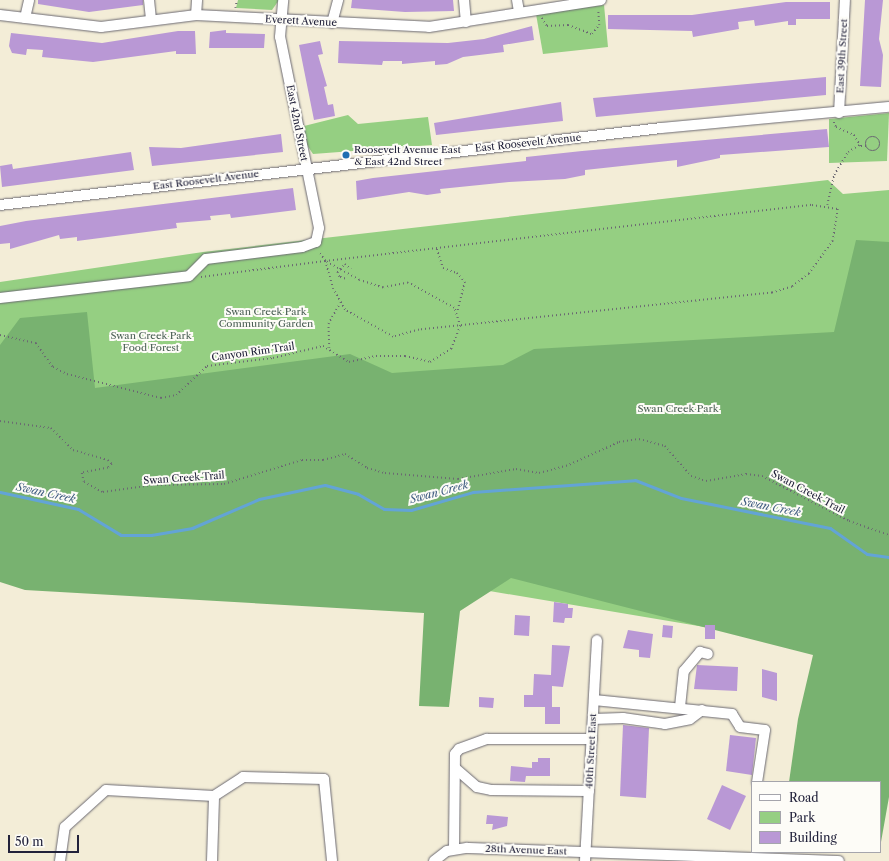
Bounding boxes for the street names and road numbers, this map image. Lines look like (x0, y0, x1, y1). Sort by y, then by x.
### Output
street label: Everett Avenue (264, 13, 338, 29)
street label: East 39th Street (834, 18, 850, 94)
street label: East 42nd Street (284, 84, 310, 162)
street label: East Roosevelt Avenue (474, 131, 582, 155)
street label: East Roosevelt Avenue (152, 168, 260, 192)
street label: Canyon Rim Trail (211, 340, 295, 364)
street label: Swan Creek Trail (769, 467, 847, 517)
street label: Swan Creek Trail (143, 469, 225, 487)
street label: 40th Street East (583, 713, 599, 789)
street label: 28th Avenue East (485, 843, 567, 857)

